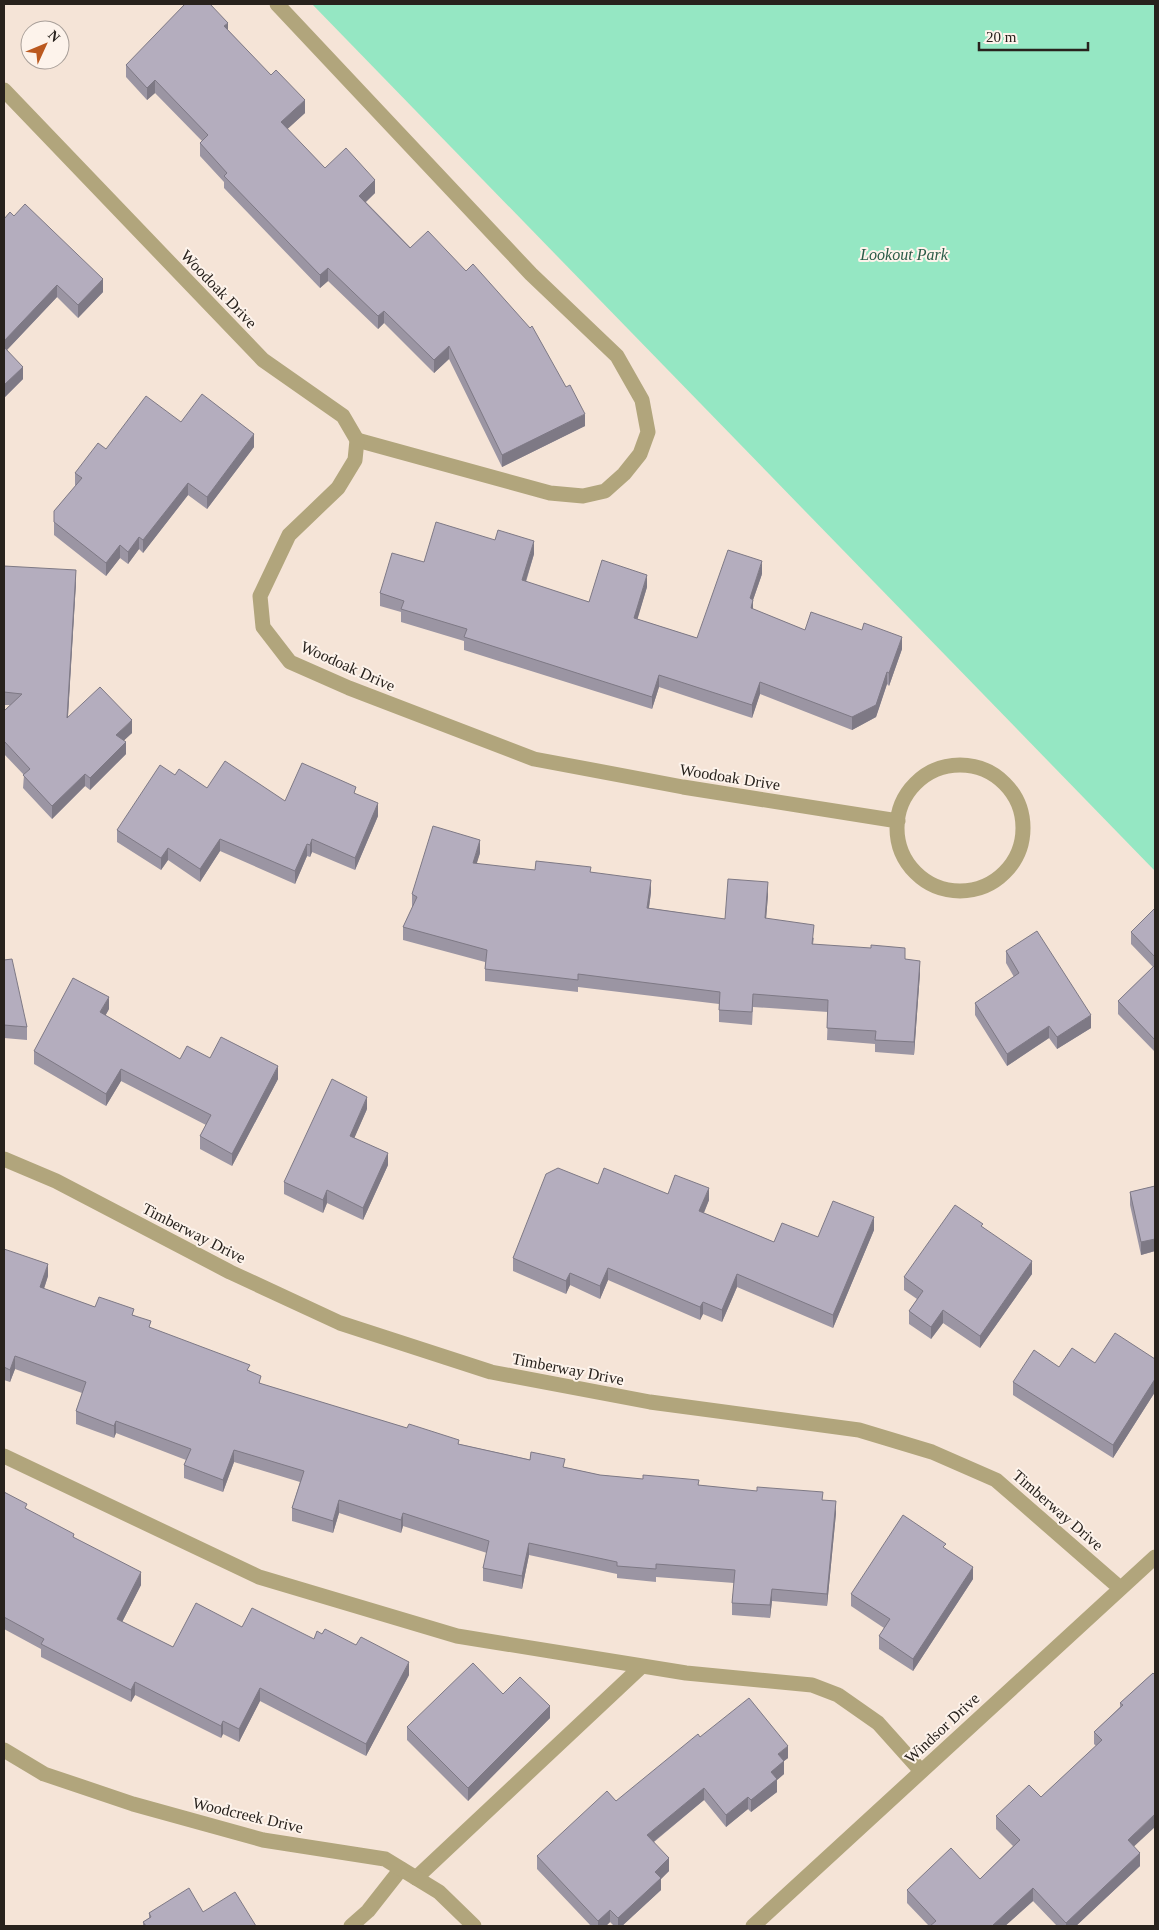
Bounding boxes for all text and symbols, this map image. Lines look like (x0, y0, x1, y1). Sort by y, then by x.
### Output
north arrow (20, 20, 70, 70)
scale bar (979, 20, 1088, 52)
text: N (45, 27, 63, 45)
text: 20 m (986, 29, 1017, 45)
park label: Lookout Park (859, 246, 949, 263)
street label: Woodoak Drive (178, 247, 260, 331)
street label: Woodoak Drive (298, 638, 398, 694)
street label: Woodoak Drive (679, 761, 781, 793)
street label: Timberway Drive (139, 1200, 248, 1267)
street label: Timberway Drive (510, 1350, 625, 1389)
street label: Timberway Drive (1009, 1466, 1106, 1554)
street label: Windsor Drive (902, 1689, 982, 1767)
street label: Woodcreek Drive (191, 1794, 305, 1836)

